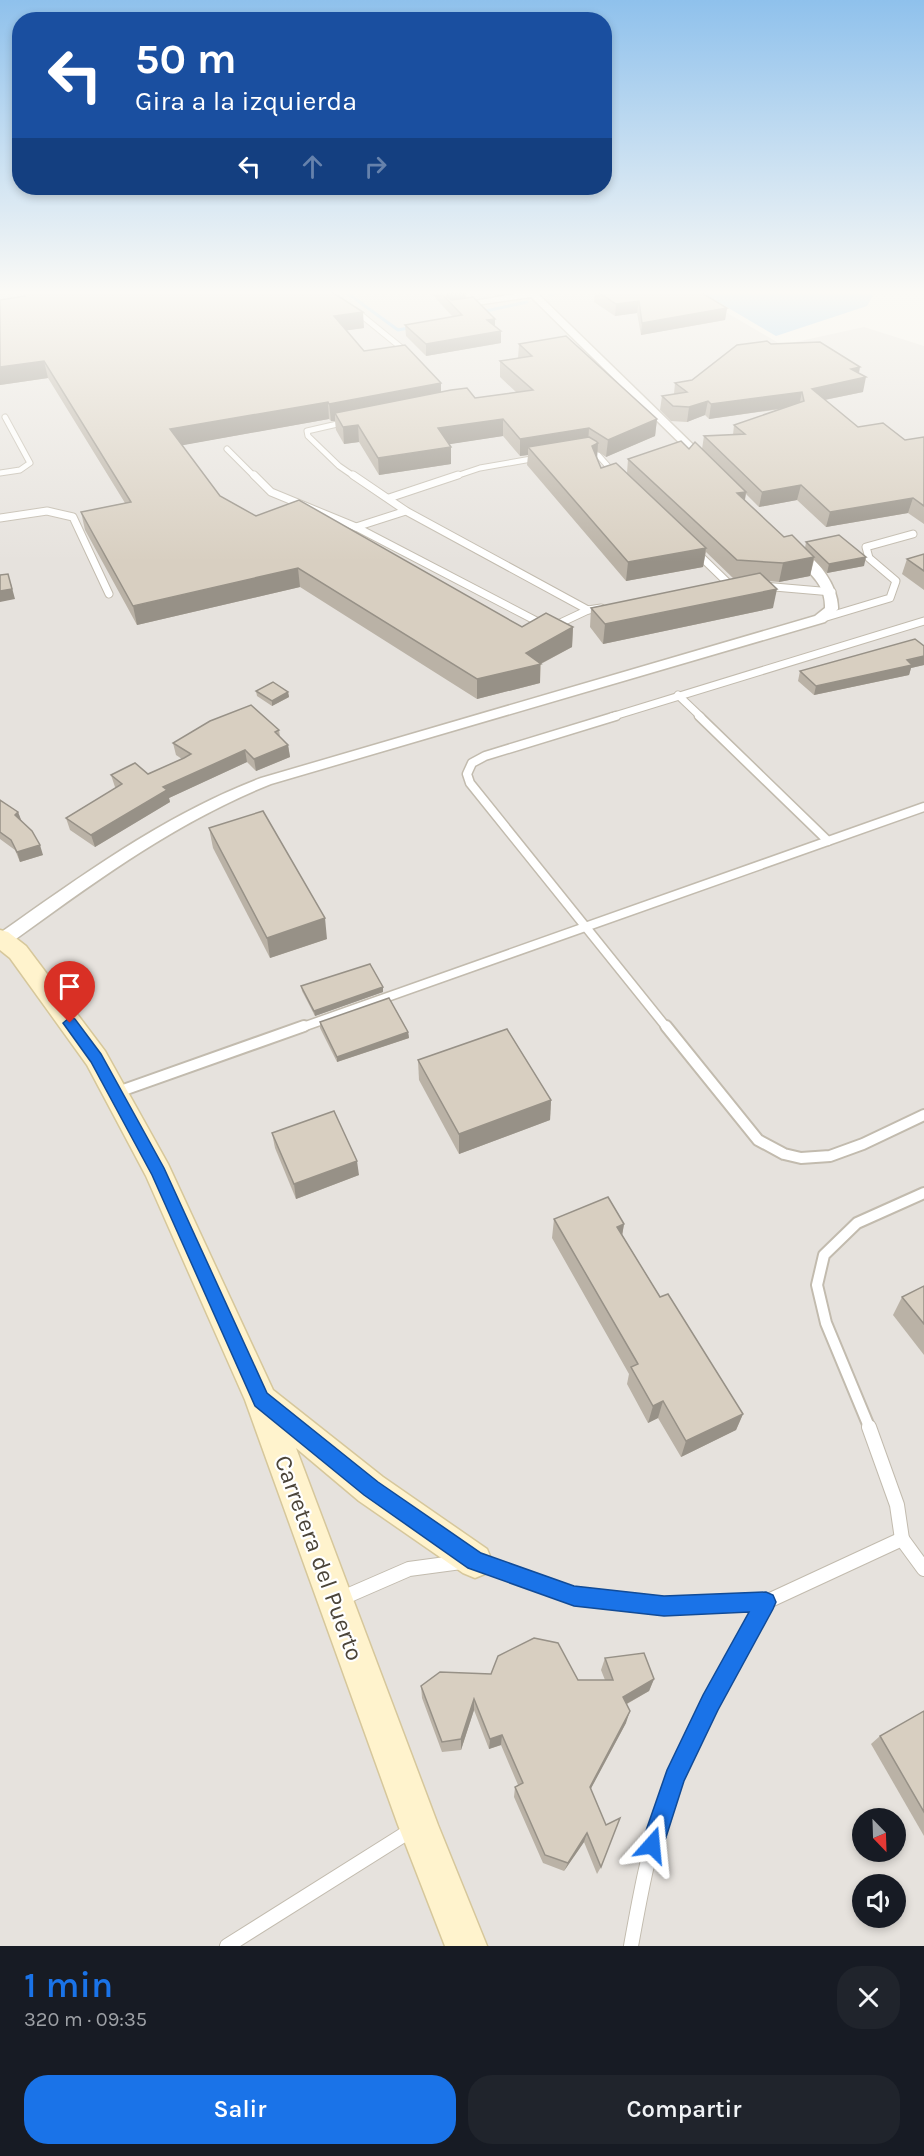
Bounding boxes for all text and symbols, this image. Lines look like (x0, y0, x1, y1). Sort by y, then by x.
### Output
text: 50 m (135, 34, 237, 84)
icon: left (36, 36, 114, 114)
text: Gira a la izquierda (135, 85, 357, 117)
icon: left (233, 150, 266, 183)
icon: ahead (296, 150, 329, 183)
icon: right (359, 150, 392, 183)
pin (44, 961, 95, 1023)
icon: arrive (53, 970, 86, 1003)
street label: Carretera del Puerto (269, 1452, 369, 1664)
north arrow (852, 1808, 906, 1862)
map controls (852, 1808, 906, 1928)
position arrow (620, 1813, 684, 1877)
button: sound (852, 1874, 906, 1928)
text: 1 min (24, 1964, 113, 2006)
button: close (837, 1966, 900, 2029)
text: 320 m · 09:35 (24, 2008, 147, 2031)
button: Salir (24, 2075, 456, 2144)
button: Compartir (468, 2075, 900, 2144)

